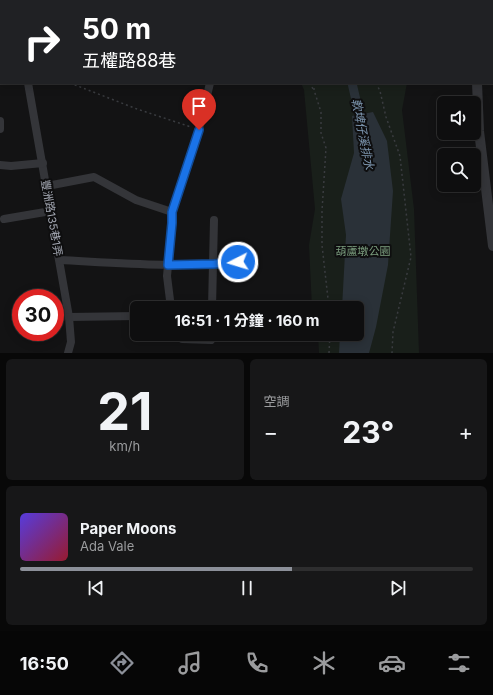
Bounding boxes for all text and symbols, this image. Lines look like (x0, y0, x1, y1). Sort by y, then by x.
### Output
text: 50 m (82, 12, 151, 46)
icon: right (16, 16, 68, 68)
text: 五權路88巷 (82, 50, 176, 71)
pin (182, 89, 216, 130)
icon: arrive (188, 95, 210, 117)
map controls (437, 96, 481, 192)
button: sound (437, 96, 481, 140)
water label: 軟埤仔溪排水 (349, 97, 377, 172)
button: search (437, 148, 481, 192)
street label: 豐洲路135巷1弄 (38, 179, 66, 257)
position arrow (217, 241, 259, 283)
park label: 葫蘆墩公園 (336, 244, 391, 258)
speed limit sign: 30 (12, 289, 64, 341)
text: 16:51 · 1 分鐘 · 160 m (174, 311, 320, 330)
text: 21 (97, 380, 152, 443)
text: 空調 (264, 393, 290, 409)
text: 23° (342, 414, 394, 450)
text: − (264, 419, 278, 445)
text: + (458, 419, 473, 445)
text: km/h (109, 438, 140, 454)
text: Paper Moons (80, 519, 176, 538)
text: Ada Vale (80, 538, 134, 554)
icon: previous (85, 577, 107, 599)
icon: pause (236, 577, 258, 599)
icon: next (387, 577, 409, 599)
icon: directions (108, 649, 136, 677)
icon: music (176, 649, 204, 677)
icon: phone (243, 649, 271, 677)
icon: climate (310, 649, 338, 677)
icon: car (378, 649, 406, 677)
icon: filters (445, 649, 473, 677)
text: 16:50 (20, 653, 69, 674)

